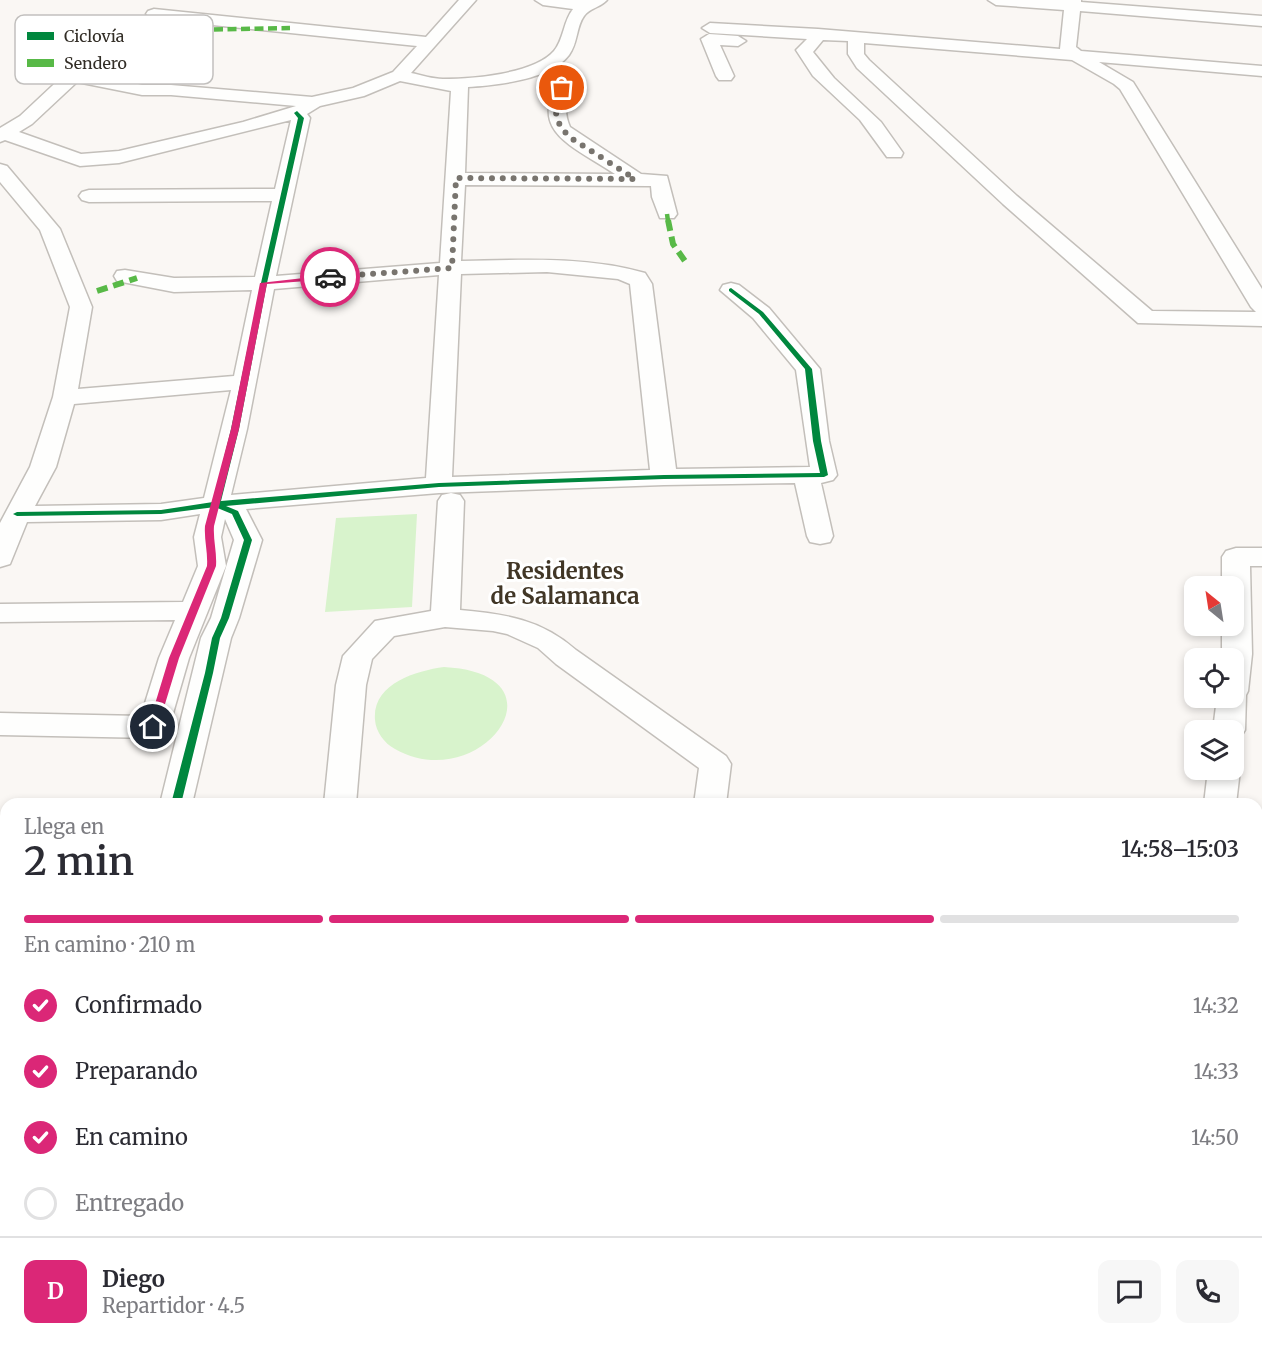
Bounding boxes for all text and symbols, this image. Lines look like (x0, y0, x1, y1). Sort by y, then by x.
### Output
legend (15, 15, 213, 84)
text: Ciclovía (64, 26, 125, 46)
text: Sendero (64, 53, 127, 73)
pin (536, 62, 587, 113)
icon: bag (545, 71, 578, 104)
courier (300, 247, 360, 307)
icon: car (314, 261, 347, 294)
district label: Residentes de Salamanca (491, 557, 639, 610)
north arrow (1184, 576, 1244, 636)
map controls (1184, 576, 1244, 780)
button: locate (1184, 648, 1244, 708)
pin (127, 701, 178, 752)
icon: home (136, 710, 169, 743)
button: layers (1184, 720, 1244, 780)
text: Llega en (24, 814, 104, 839)
text: 14:58–15:03 (1121, 835, 1239, 863)
text: 2 min (24, 837, 134, 886)
text: En camino · 210 m (24, 932, 195, 957)
icon: check (24, 989, 57, 1022)
text: Confirmado (75, 991, 202, 1019)
text: 14:32 (1193, 993, 1239, 1018)
icon: check (24, 1055, 57, 1088)
text: Preparando (75, 1057, 198, 1085)
text: 14:33 (1194, 1059, 1239, 1084)
icon: check (24, 1121, 57, 1154)
text: En camino (75, 1123, 188, 1151)
text: 14:50 (1191, 1125, 1239, 1150)
text: Entregado (75, 1189, 184, 1217)
button: chat (1098, 1260, 1161, 1323)
button: phone (1176, 1260, 1239, 1323)
text: Diego (102, 1265, 165, 1293)
text: D (47, 1277, 64, 1305)
text: Repartidor · 4.5 (102, 1293, 245, 1318)

